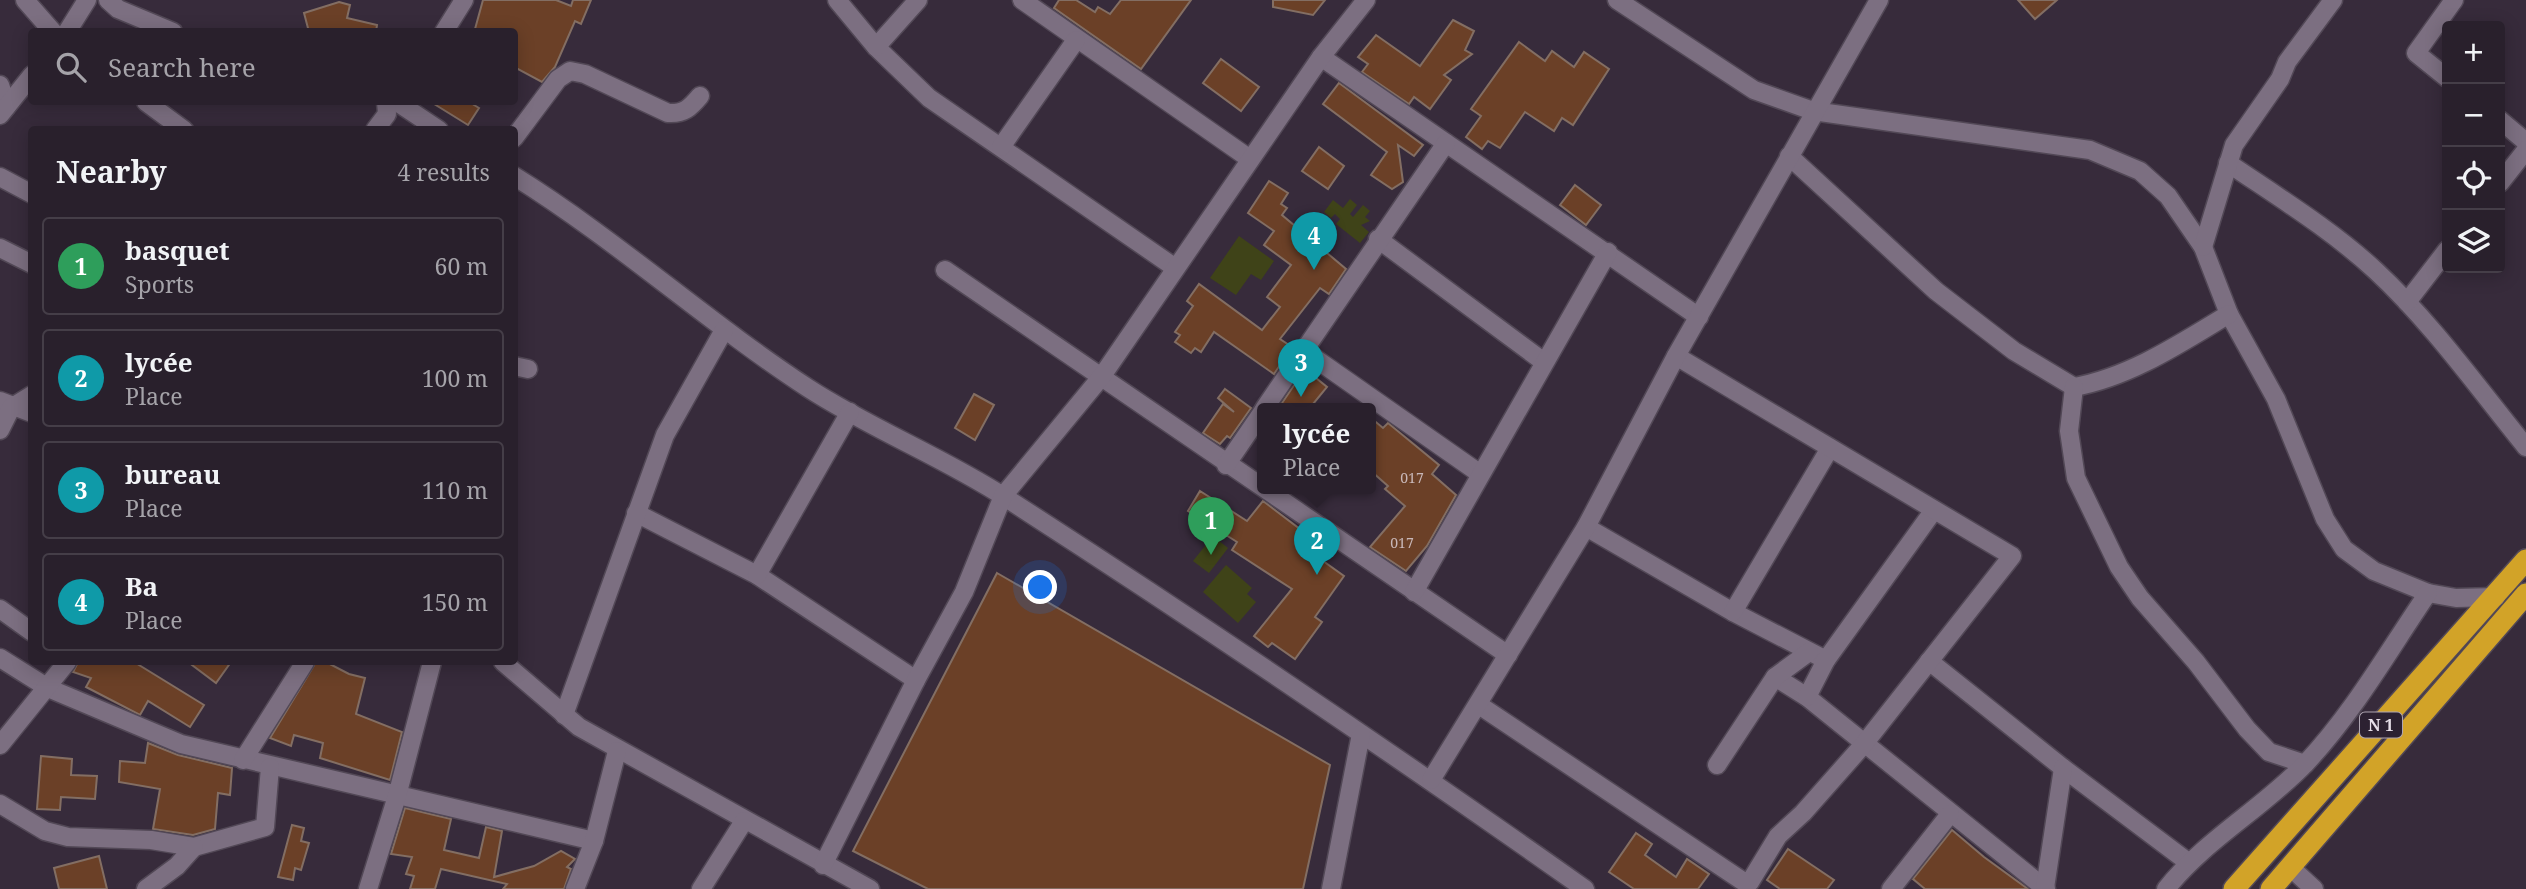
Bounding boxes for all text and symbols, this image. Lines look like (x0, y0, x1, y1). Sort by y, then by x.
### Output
map controls (2442, 21, 2505, 273)
button: + (2442, 21, 2505, 84)
search box (28, 28, 518, 105)
icon: search (52, 48, 90, 86)
text: Search here (108, 49, 256, 85)
button: − (2442, 84, 2505, 147)
button: locate (2442, 147, 2505, 210)
text: Nearby (56, 151, 167, 192)
text: 4 results (397, 156, 490, 188)
button: layers (2442, 210, 2505, 273)
pin: 4 (1291, 212, 1337, 270)
text: basquet (125, 232, 230, 268)
text: 1 (75, 250, 88, 282)
text: 60 m (435, 250, 488, 282)
text: Sports (125, 268, 194, 300)
pin: 3 (1278, 339, 1324, 397)
text: lycée (125, 344, 193, 380)
text: 2 (75, 362, 88, 394)
text: 100 m (422, 362, 488, 394)
text: Place (125, 380, 183, 412)
popup (1257, 403, 1376, 494)
text: lycée (1283, 415, 1350, 451)
text: Place (1283, 451, 1340, 483)
text: bureau (125, 456, 221, 492)
house number: 017 (1400, 468, 1424, 487)
text: 3 (75, 474, 88, 506)
text: 110 m (422, 474, 488, 506)
text: Place (125, 492, 183, 524)
pin: 1 (1188, 497, 1234, 555)
pin: 2 (1294, 517, 1340, 575)
house number: 017 (1390, 533, 1414, 552)
text: Ba (125, 568, 158, 604)
your location (1023, 570, 1057, 604)
text: 4 (75, 586, 88, 618)
text: 150 m (422, 586, 488, 618)
text: Place (125, 604, 183, 636)
road number: N 1 (2360, 712, 2402, 738)

